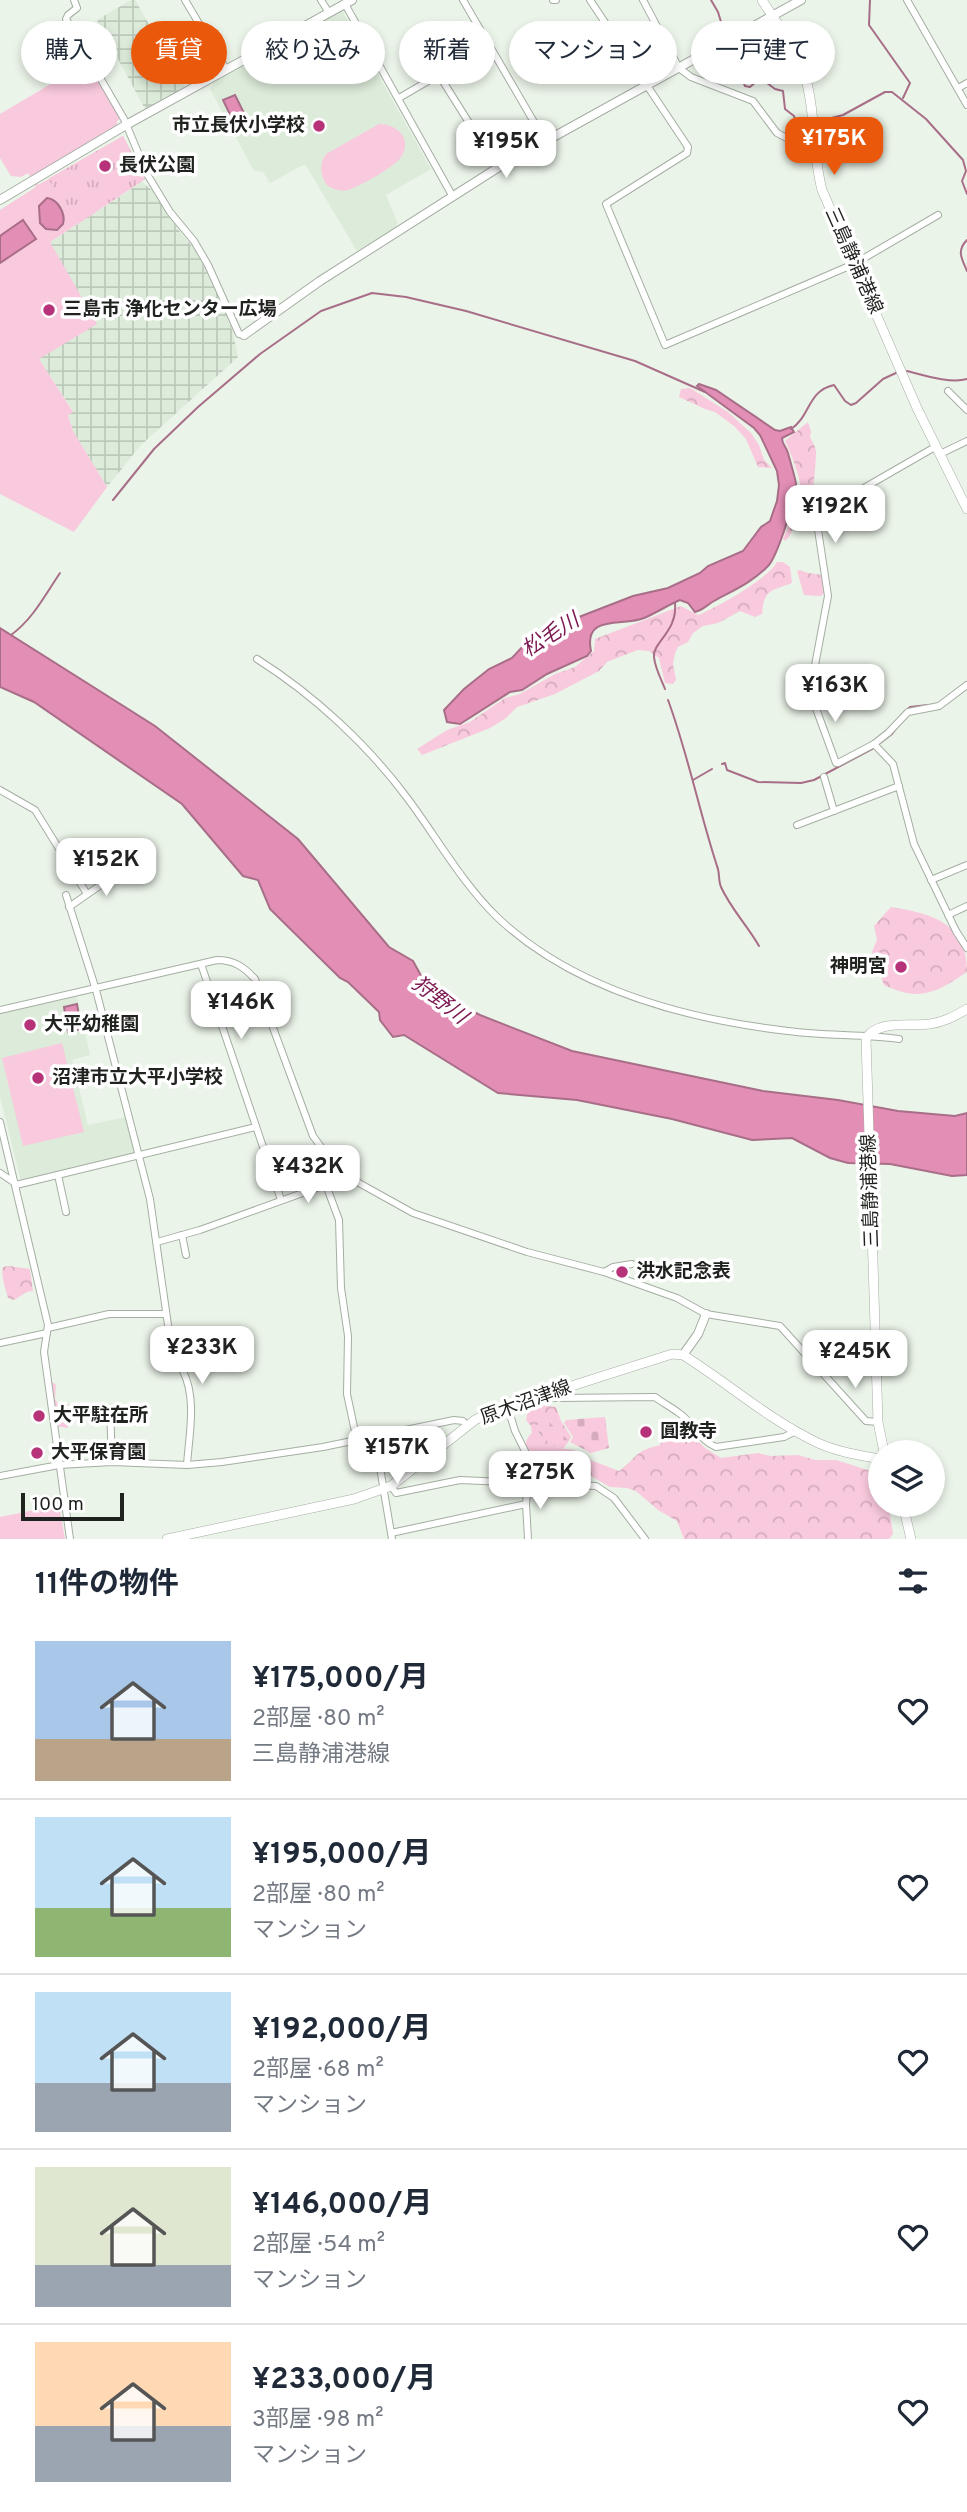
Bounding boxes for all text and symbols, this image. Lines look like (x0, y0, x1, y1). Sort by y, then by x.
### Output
chip: 購入 (21, 21, 117, 84)
chip: 賃貸 (131, 21, 227, 84)
chip: 絞り込み (241, 21, 385, 84)
chip: 新着 (399, 21, 495, 84)
chip: マンション (509, 21, 677, 84)
chip: 一戸建て (691, 21, 835, 84)
place label: 市立長伏小学校 (172, 114, 305, 138)
marker: 市立長伏小学校 (311, 118, 327, 134)
pin: ¥175K (785, 118, 883, 177)
pin: ¥195K (457, 120, 555, 180)
text: ¥175K (801, 125, 867, 154)
text: ¥195K (472, 128, 540, 157)
place label: 長伏公園 (119, 154, 195, 178)
marker: 長伏公園 (97, 158, 113, 174)
street label: 三島静浦港線 (819, 204, 887, 318)
place label: 三島市 浄化センター広場 (63, 298, 277, 322)
marker: 三島市 浄化センター広場 (41, 302, 57, 318)
pin: ¥192K (786, 486, 884, 545)
text: ¥192K (801, 493, 869, 522)
water label: 松毛川 (517, 607, 587, 664)
pin: ¥163K (786, 664, 884, 724)
text: ¥163K (801, 672, 869, 701)
pin: ¥152K (57, 838, 155, 898)
text: ¥152K (72, 846, 140, 875)
place label: 神明宮 (830, 955, 887, 979)
marker: 神明宮 (893, 959, 909, 975)
water label: 狩野川 (406, 971, 474, 1032)
pin: ¥146K (192, 982, 290, 1041)
text: ¥146K (207, 989, 275, 1018)
place label: 大平幼稚園 (44, 1013, 139, 1037)
marker: 大平幼稚園 (22, 1017, 38, 1033)
place label: 沼津市立大平小学校 (52, 1066, 223, 1090)
marker: 沼津市立大平小学校 (30, 1070, 46, 1086)
street label: 三島静浦港線 (857, 1134, 885, 1248)
pin: ¥432K (259, 1146, 357, 1205)
text: ¥432K (272, 1153, 344, 1182)
place label: 洪水記念表 (636, 1260, 731, 1284)
marker: 洪水記念表 (614, 1264, 630, 1280)
pin: ¥233K (153, 1326, 251, 1386)
pin: ¥245K (806, 1330, 904, 1390)
text: ¥233K (166, 1334, 238, 1363)
text: ¥245K (818, 1338, 892, 1367)
street label: 原木沼津線 (477, 1375, 575, 1431)
place label: 大平駐在所 (53, 1404, 148, 1428)
marker: 大平駐在所 (31, 1408, 47, 1424)
place label: 圓教寺 (660, 1420, 717, 1444)
marker: 圓教寺 (638, 1424, 654, 1440)
pin: ¥157K (348, 1426, 446, 1486)
text: ¥157K (364, 1434, 430, 1463)
map controls (868, 1440, 945, 1517)
button: layers (868, 1440, 945, 1517)
place label: 大平保育園 (51, 1441, 146, 1465)
marker: 大平保育園 (29, 1445, 45, 1461)
pin: ¥275K (491, 1452, 589, 1511)
text: ¥275K (505, 1459, 575, 1488)
scale bar (21, 1490, 124, 1522)
text: 100 m (32, 1493, 84, 1517)
icon: filters (894, 1562, 932, 1600)
text: 11件の物件 (35, 1567, 179, 1604)
text: ¥175,000/月 (252, 1661, 429, 1698)
icon: home (91, 1669, 175, 1753)
icon: heart (894, 1692, 932, 1730)
text: 2部屋 · 80 m² (252, 1705, 385, 1734)
text: 三島静浦港線 (252, 1741, 390, 1770)
text: ¥195,000/月 (252, 1837, 432, 1874)
icon: home (91, 1845, 175, 1929)
icon: heart (894, 1868, 932, 1906)
text: 2部屋 · 80 m² (252, 1881, 385, 1910)
text: マンション (252, 1917, 367, 1946)
text: ¥192,000/月 (252, 2012, 432, 2049)
icon: home (91, 2020, 175, 2104)
icon: heart (894, 2043, 932, 2081)
text: 2部屋 · 68 m² (252, 2056, 384, 2085)
text: マンション (252, 2092, 367, 2121)
text: ¥146,000/月 (252, 2187, 433, 2224)
icon: home (91, 2195, 175, 2279)
icon: heart (894, 2218, 932, 2256)
text: 2部屋 · 54 m² (252, 2231, 385, 2260)
text: マンション (252, 2267, 367, 2296)
text: ¥233,000/月 (252, 2362, 436, 2399)
icon: home (91, 2370, 175, 2454)
icon: heart (894, 2393, 932, 2431)
text: 3部屋 · 98 m² (252, 2406, 384, 2435)
text: マンション (252, 2442, 367, 2471)

